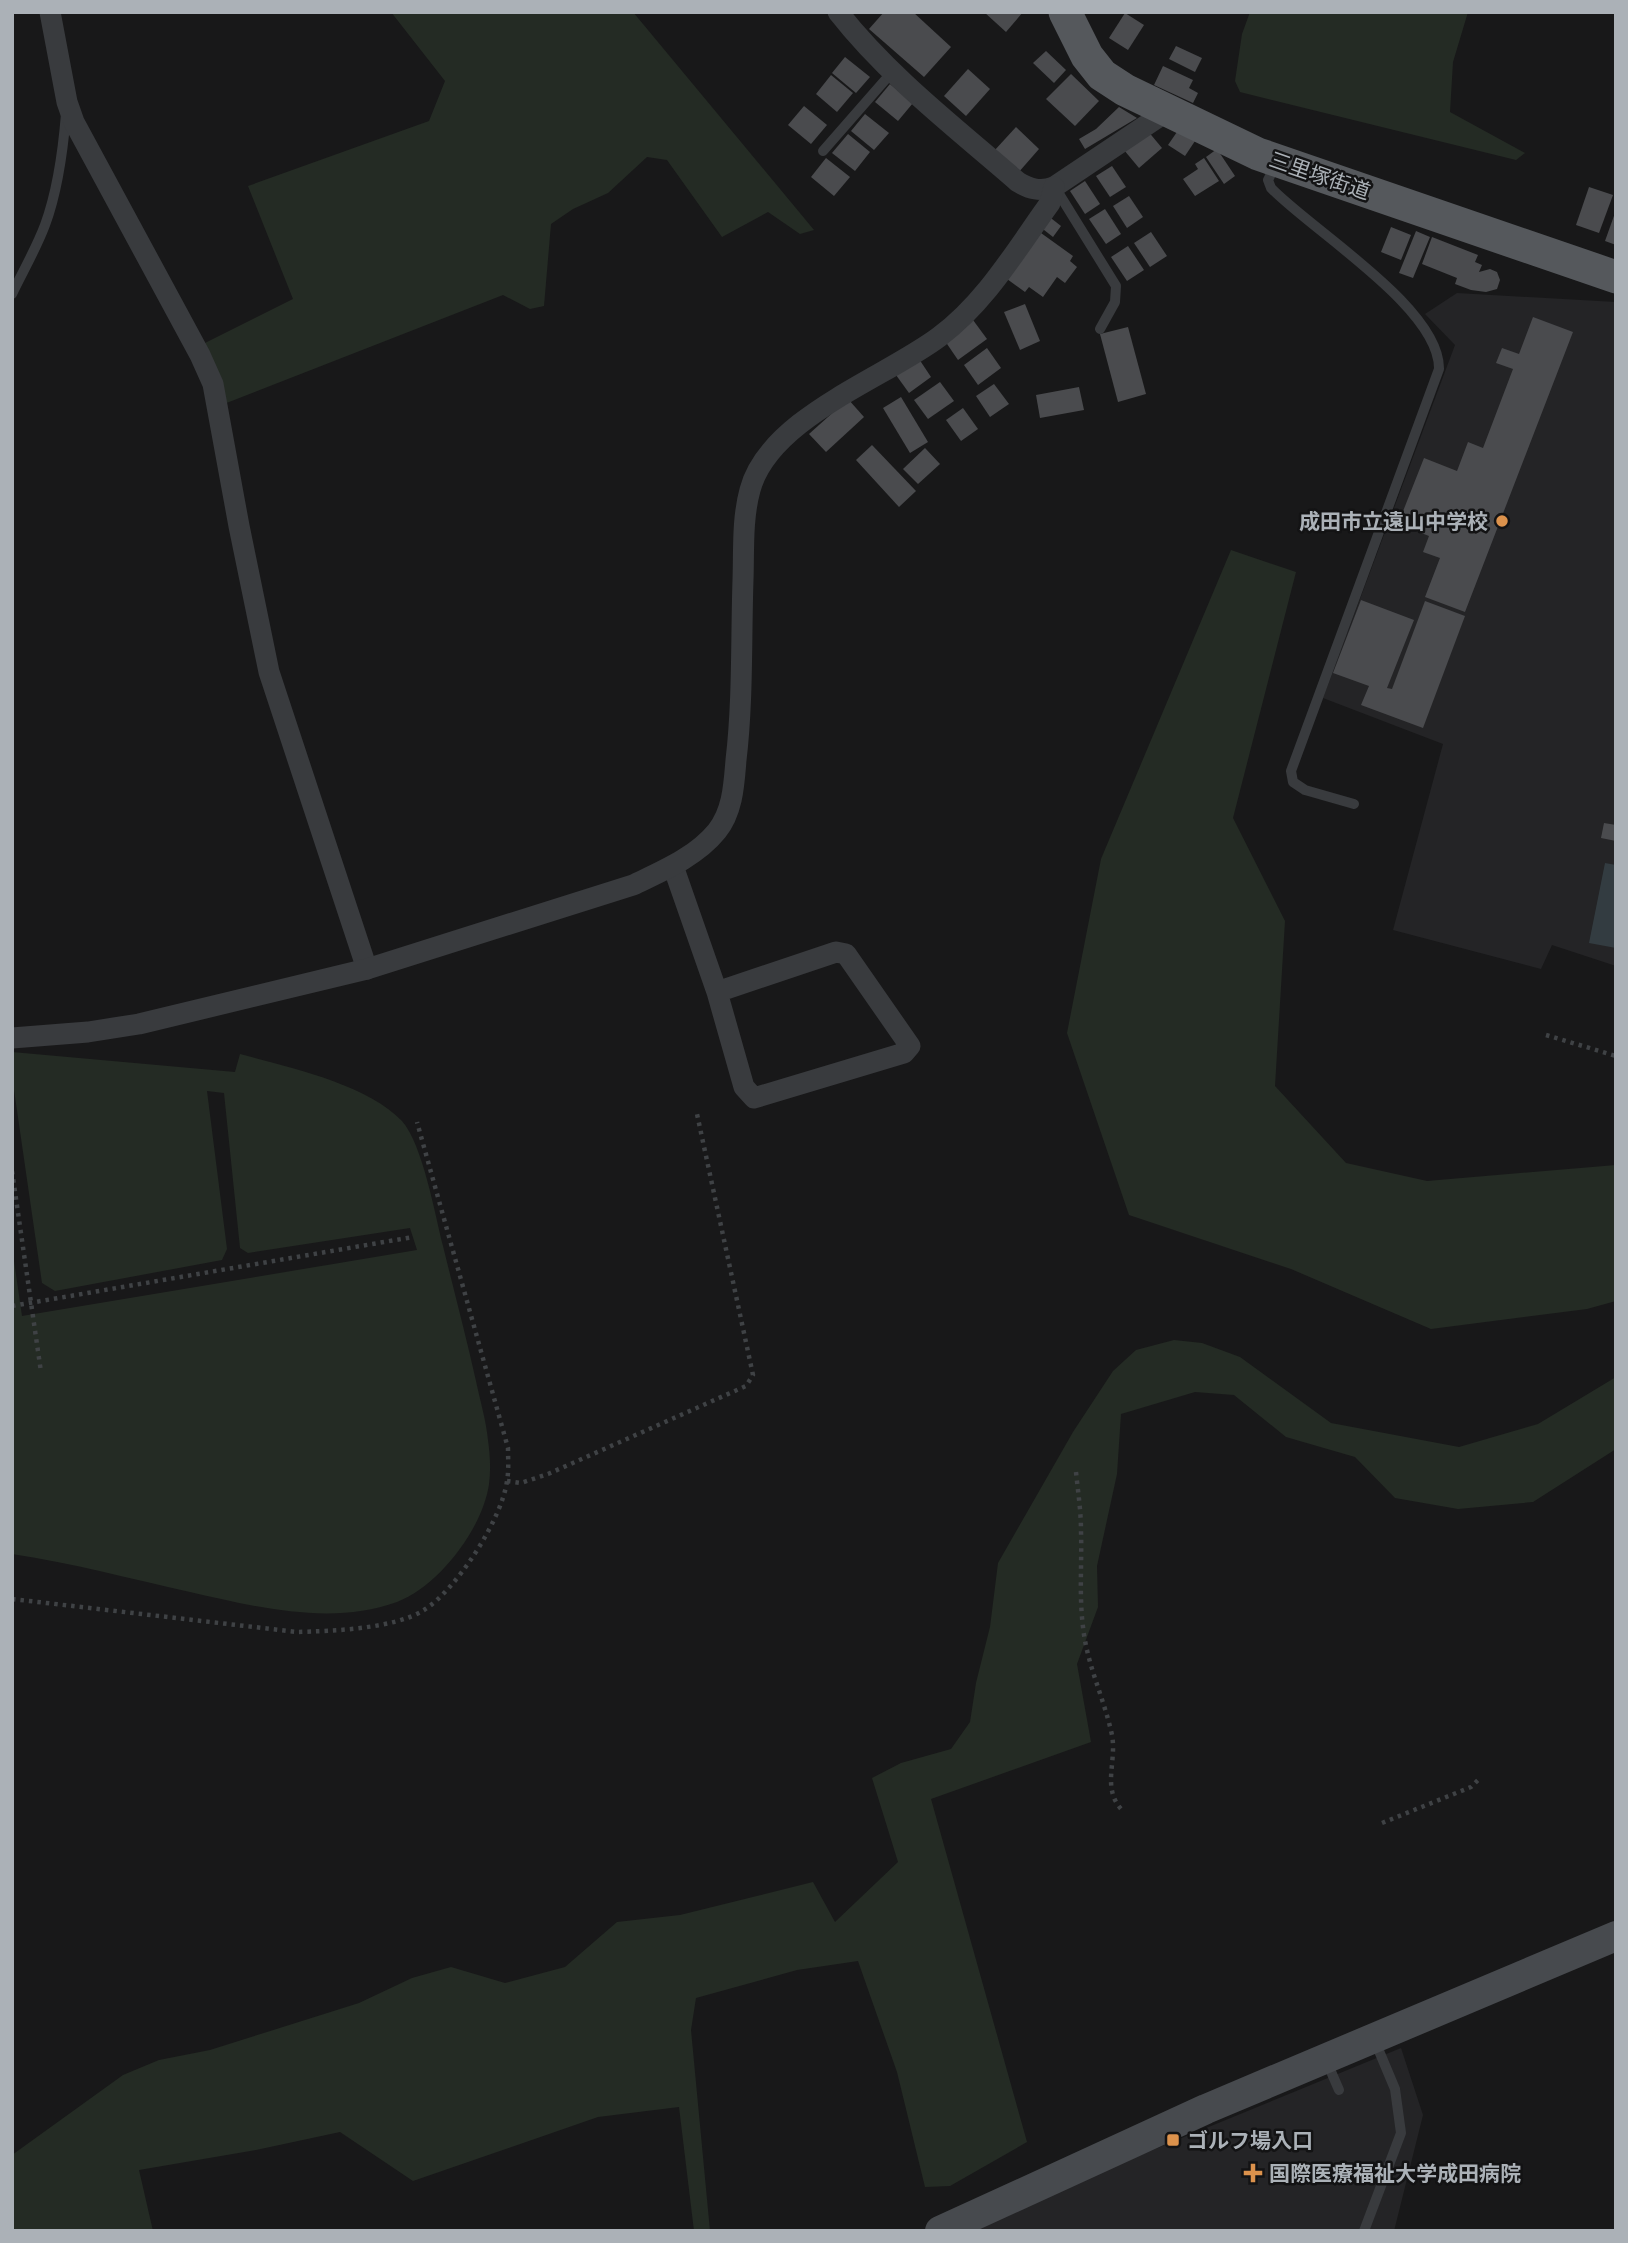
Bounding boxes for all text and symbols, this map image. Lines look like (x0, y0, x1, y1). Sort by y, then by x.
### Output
street label: 三里塚街道 (1266, 145, 1374, 205)
place label: 成田市立遠山中学校 (1299, 507, 1488, 535)
marker: 成田市立遠山中学校 (1494, 513, 1510, 529)
place label: ゴルフ場入口 (1187, 2126, 1313, 2154)
marker: ゴルフ場入口 (1165, 2132, 1181, 2148)
place label: 国際医療福祉大学成田病院 (1269, 2159, 1521, 2187)
marker: 国際医療福祉大学成田病院 (1243, 2163, 1263, 2183)

